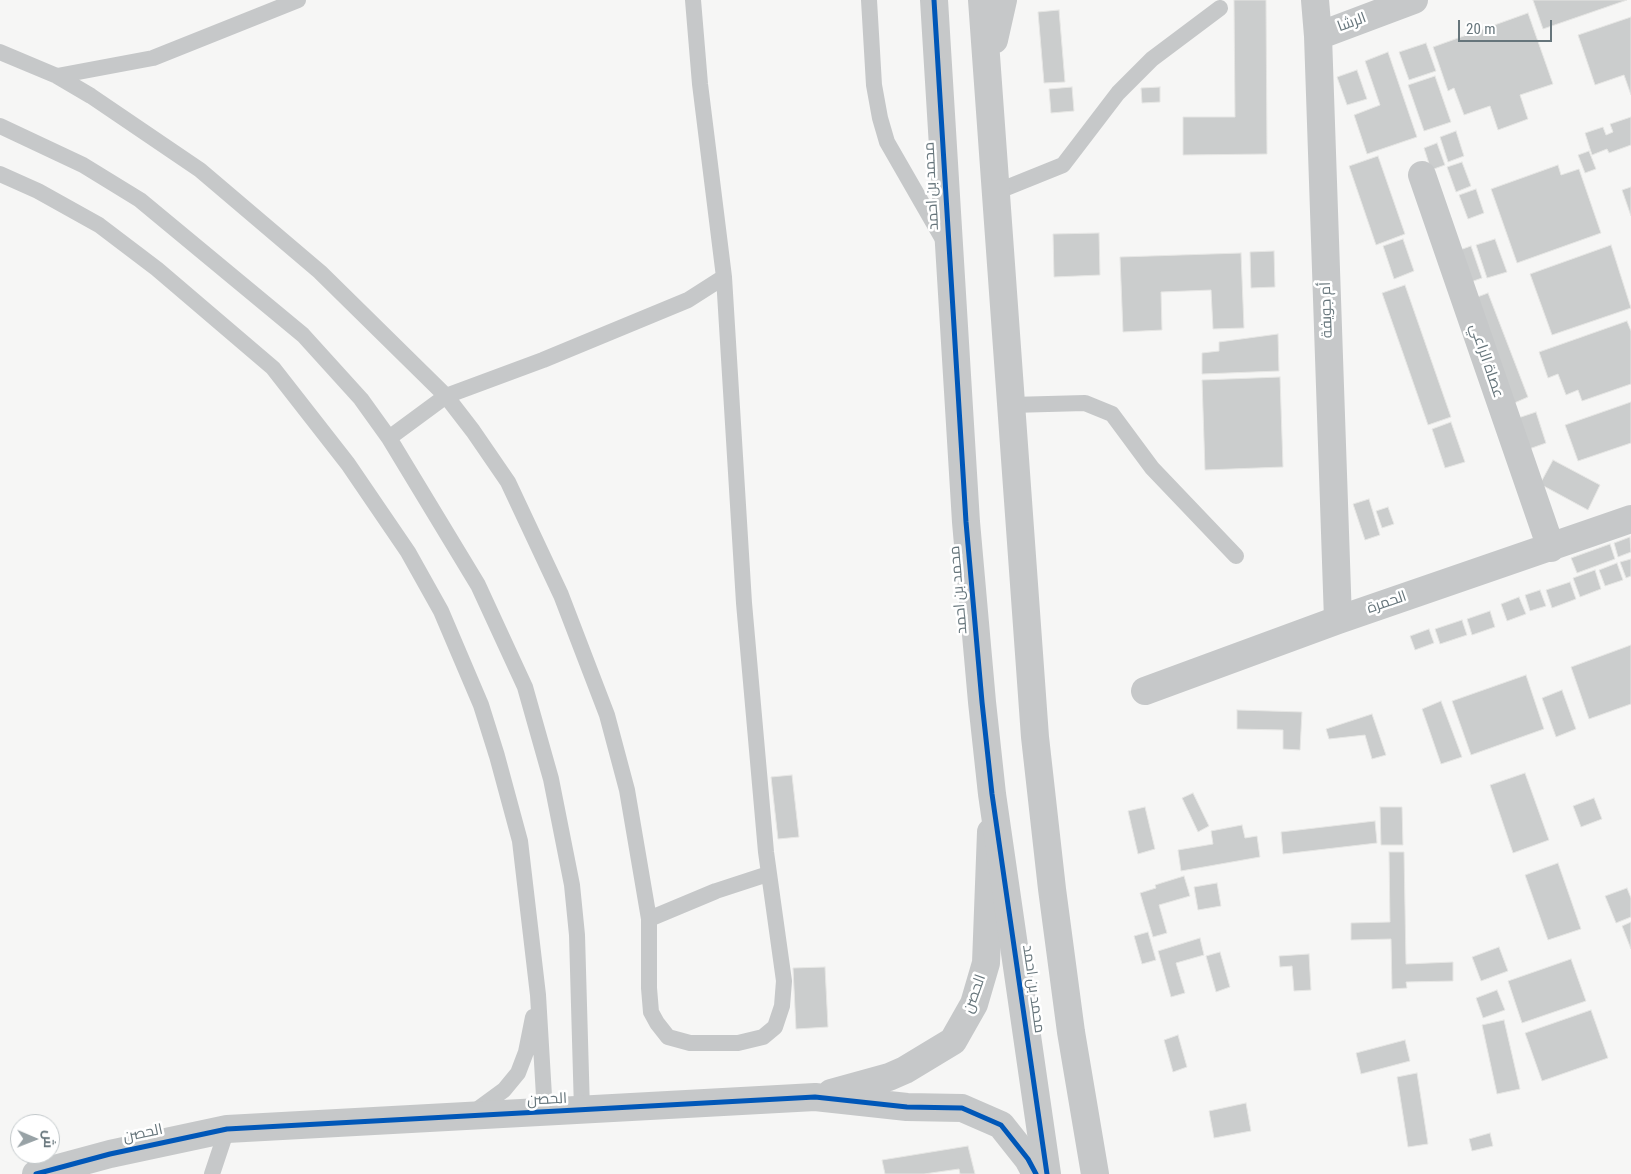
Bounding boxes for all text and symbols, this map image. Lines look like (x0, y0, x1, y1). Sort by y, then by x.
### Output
street label: الرشا (1335, 9, 1369, 37)
scale bar (1461, 10, 1555, 42)
text: 20 m (1466, 20, 1496, 38)
street label: محمد بن احمد (921, 141, 943, 231)
street label: أم جويفة (1317, 282, 1337, 338)
street label: عصاة الراعي (1465, 322, 1507, 400)
street label: محمد بن احمد (946, 545, 972, 635)
street label: الحمرة (1365, 588, 1409, 618)
street label: محمد بن احمد (1018, 944, 1048, 1034)
street label: الحصن (960, 972, 990, 1016)
street label: الحصن (527, 1090, 567, 1110)
north arrow (10, 1114, 60, 1164)
street label: الحصن (122, 1121, 164, 1147)
text: ش (41, 1130, 57, 1148)

